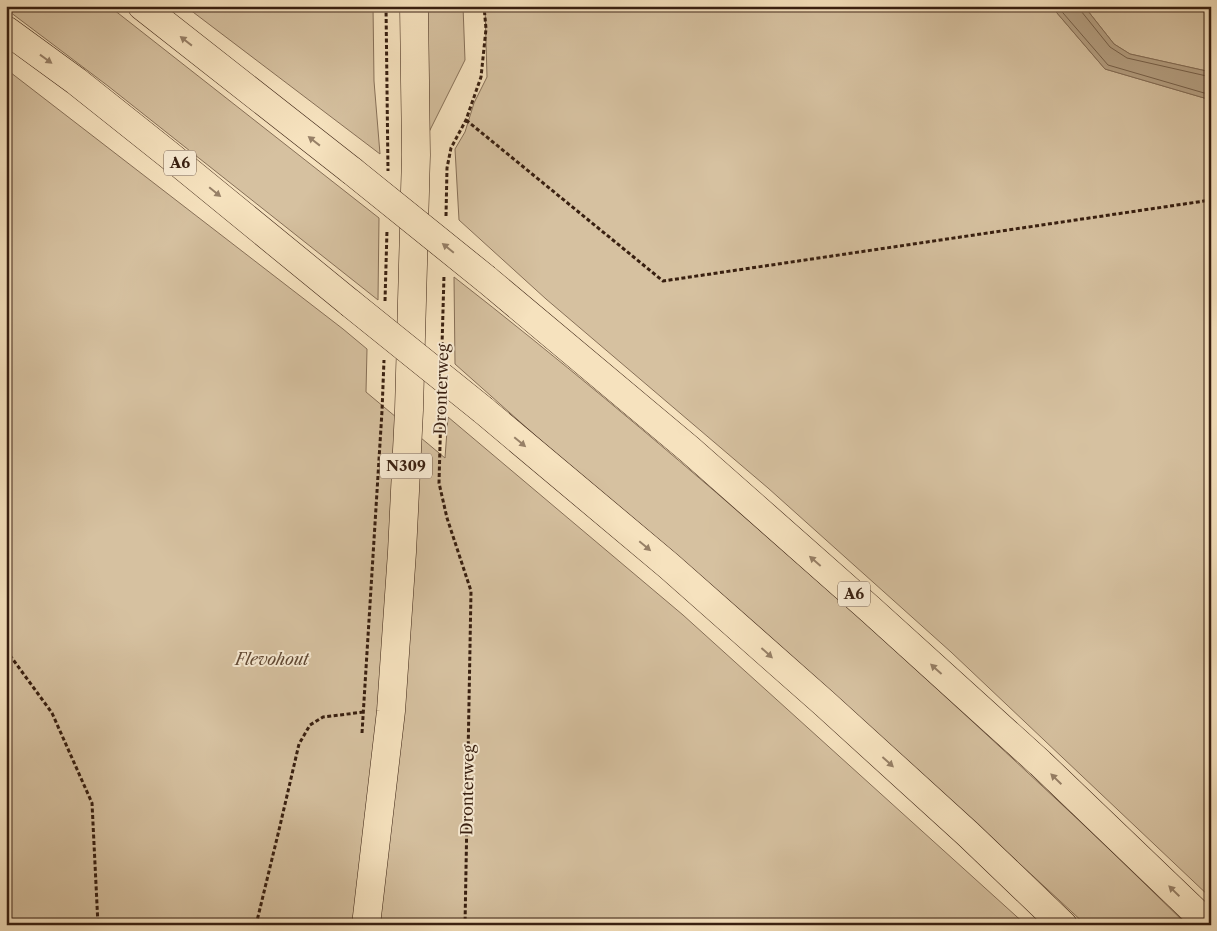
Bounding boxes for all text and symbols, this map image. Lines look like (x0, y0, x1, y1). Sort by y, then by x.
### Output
one-way arrow (180, 35, 193, 46)
one-way arrow (39, 54, 53, 64)
one-way arrow (308, 135, 321, 146)
road number: A6 (164, 150, 196, 176)
one-way arrow (208, 186, 221, 197)
one-way arrow (442, 242, 455, 253)
street label: Dronterweg (429, 343, 453, 435)
one-way arrow (514, 436, 527, 447)
road number: N309 (380, 454, 432, 478)
one-way arrow (638, 540, 651, 551)
one-way arrow (809, 555, 822, 566)
road number: A6 (838, 582, 870, 606)
one-way arrow (761, 647, 773, 659)
park label: Flevohout (233, 649, 310, 669)
one-way arrow (931, 663, 943, 675)
street label: Dronterweg (456, 744, 478, 836)
one-way arrow (882, 756, 895, 767)
one-way arrow (1051, 773, 1063, 785)
one-way arrow (1168, 885, 1180, 897)

